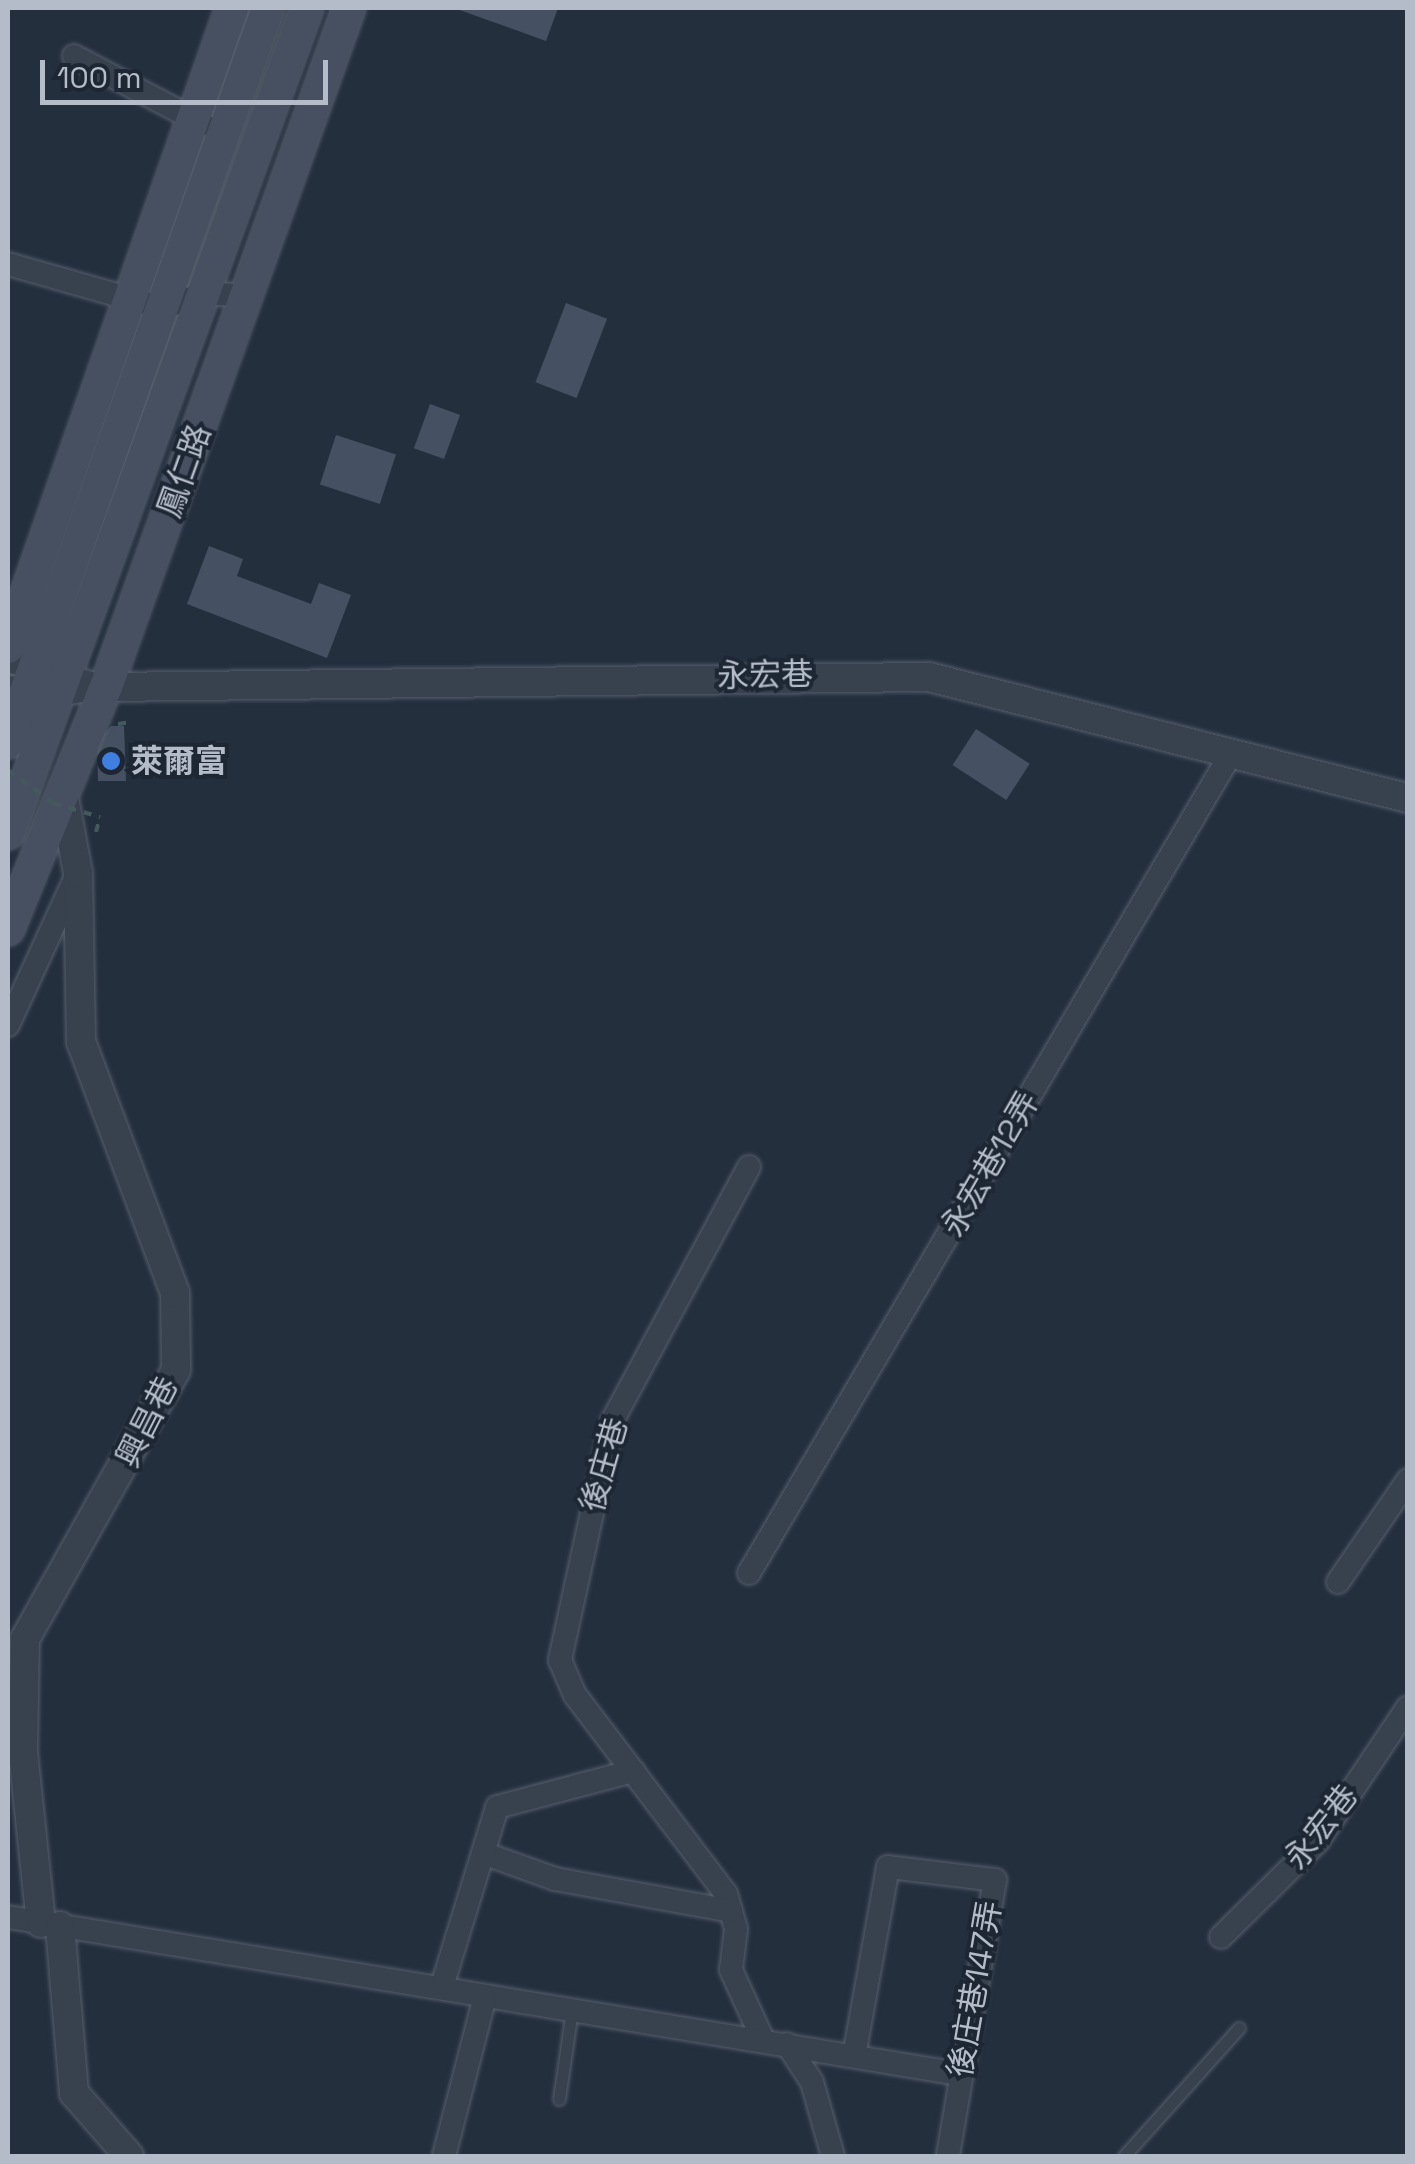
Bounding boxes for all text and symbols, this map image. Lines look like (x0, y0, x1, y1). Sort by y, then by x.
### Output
scale bar (45, 40, 332, 102)
text: 100 m (57, 58, 142, 97)
street label: 鳳仁路 (150, 419, 218, 523)
street label: 永宏巷 (717, 655, 813, 695)
place label: 萊爾富 (131, 742, 227, 780)
marker: 萊爾富 (100, 750, 122, 772)
street label: 永宏巷12弄 (933, 1085, 1047, 1243)
street label: 興昌巷 (108, 1371, 186, 1473)
street label: 後庄巷 (572, 1414, 636, 1516)
street label: 永宏巷 (1276, 1777, 1366, 1877)
street label: 後庄巷147弄 (941, 1898, 1009, 2080)

